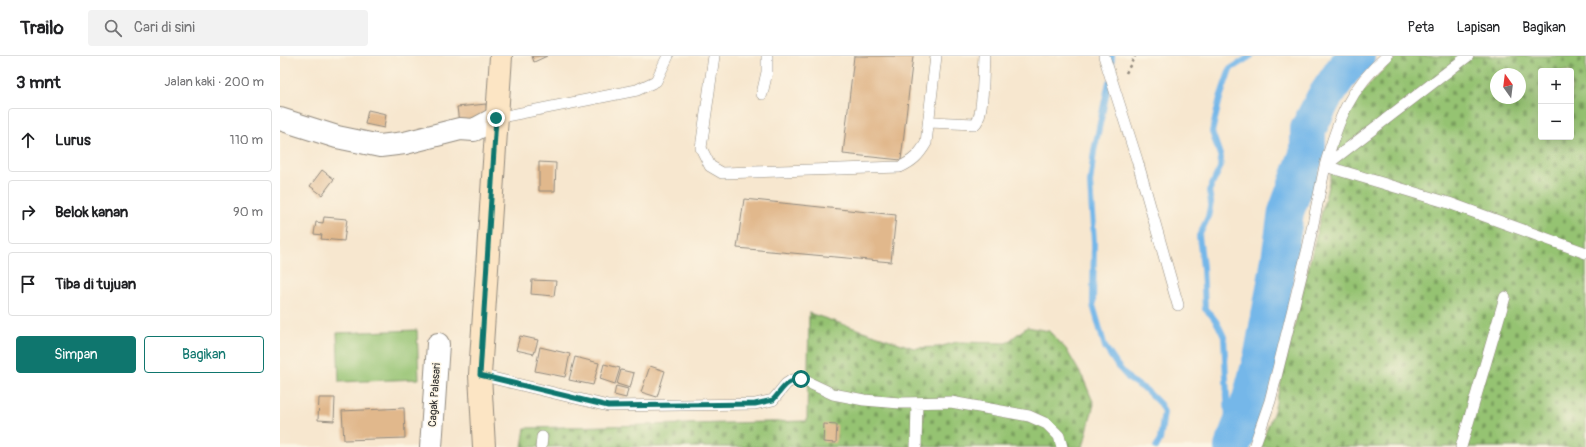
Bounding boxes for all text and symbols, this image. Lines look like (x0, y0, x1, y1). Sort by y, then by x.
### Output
search box (88, 10, 368, 46)
text: Trailo (20, 16, 64, 40)
icon: search (102, 17, 124, 39)
text: Cari di sini (134, 18, 195, 37)
text: Peta (1408, 19, 1434, 36)
text: Lapisan (1456, 19, 1500, 36)
text: Bagikan (1522, 19, 1566, 36)
north arrow (1490, 68, 1526, 104)
map controls (1538, 68, 1574, 140)
button: + (1538, 68, 1574, 104)
text: 3 mnt (16, 72, 61, 93)
text: Jalan kaki · 200 m (164, 74, 264, 90)
button: − (1538, 104, 1574, 140)
route end (487, 109, 505, 127)
icon: ahead (17, 129, 39, 151)
text: Lurus (55, 131, 91, 150)
text: 110 m (230, 132, 263, 148)
icon: right (17, 201, 39, 223)
text: Belok kanan (55, 203, 128, 222)
text: 90 m (233, 204, 263, 220)
icon: arrive (17, 273, 39, 295)
text: Tiba di tujuan (55, 275, 136, 294)
button: Simpan (16, 336, 136, 373)
button: Bagikan (144, 336, 264, 373)
street label: Cagak Palasari (426, 363, 443, 427)
route start (792, 370, 810, 388)

